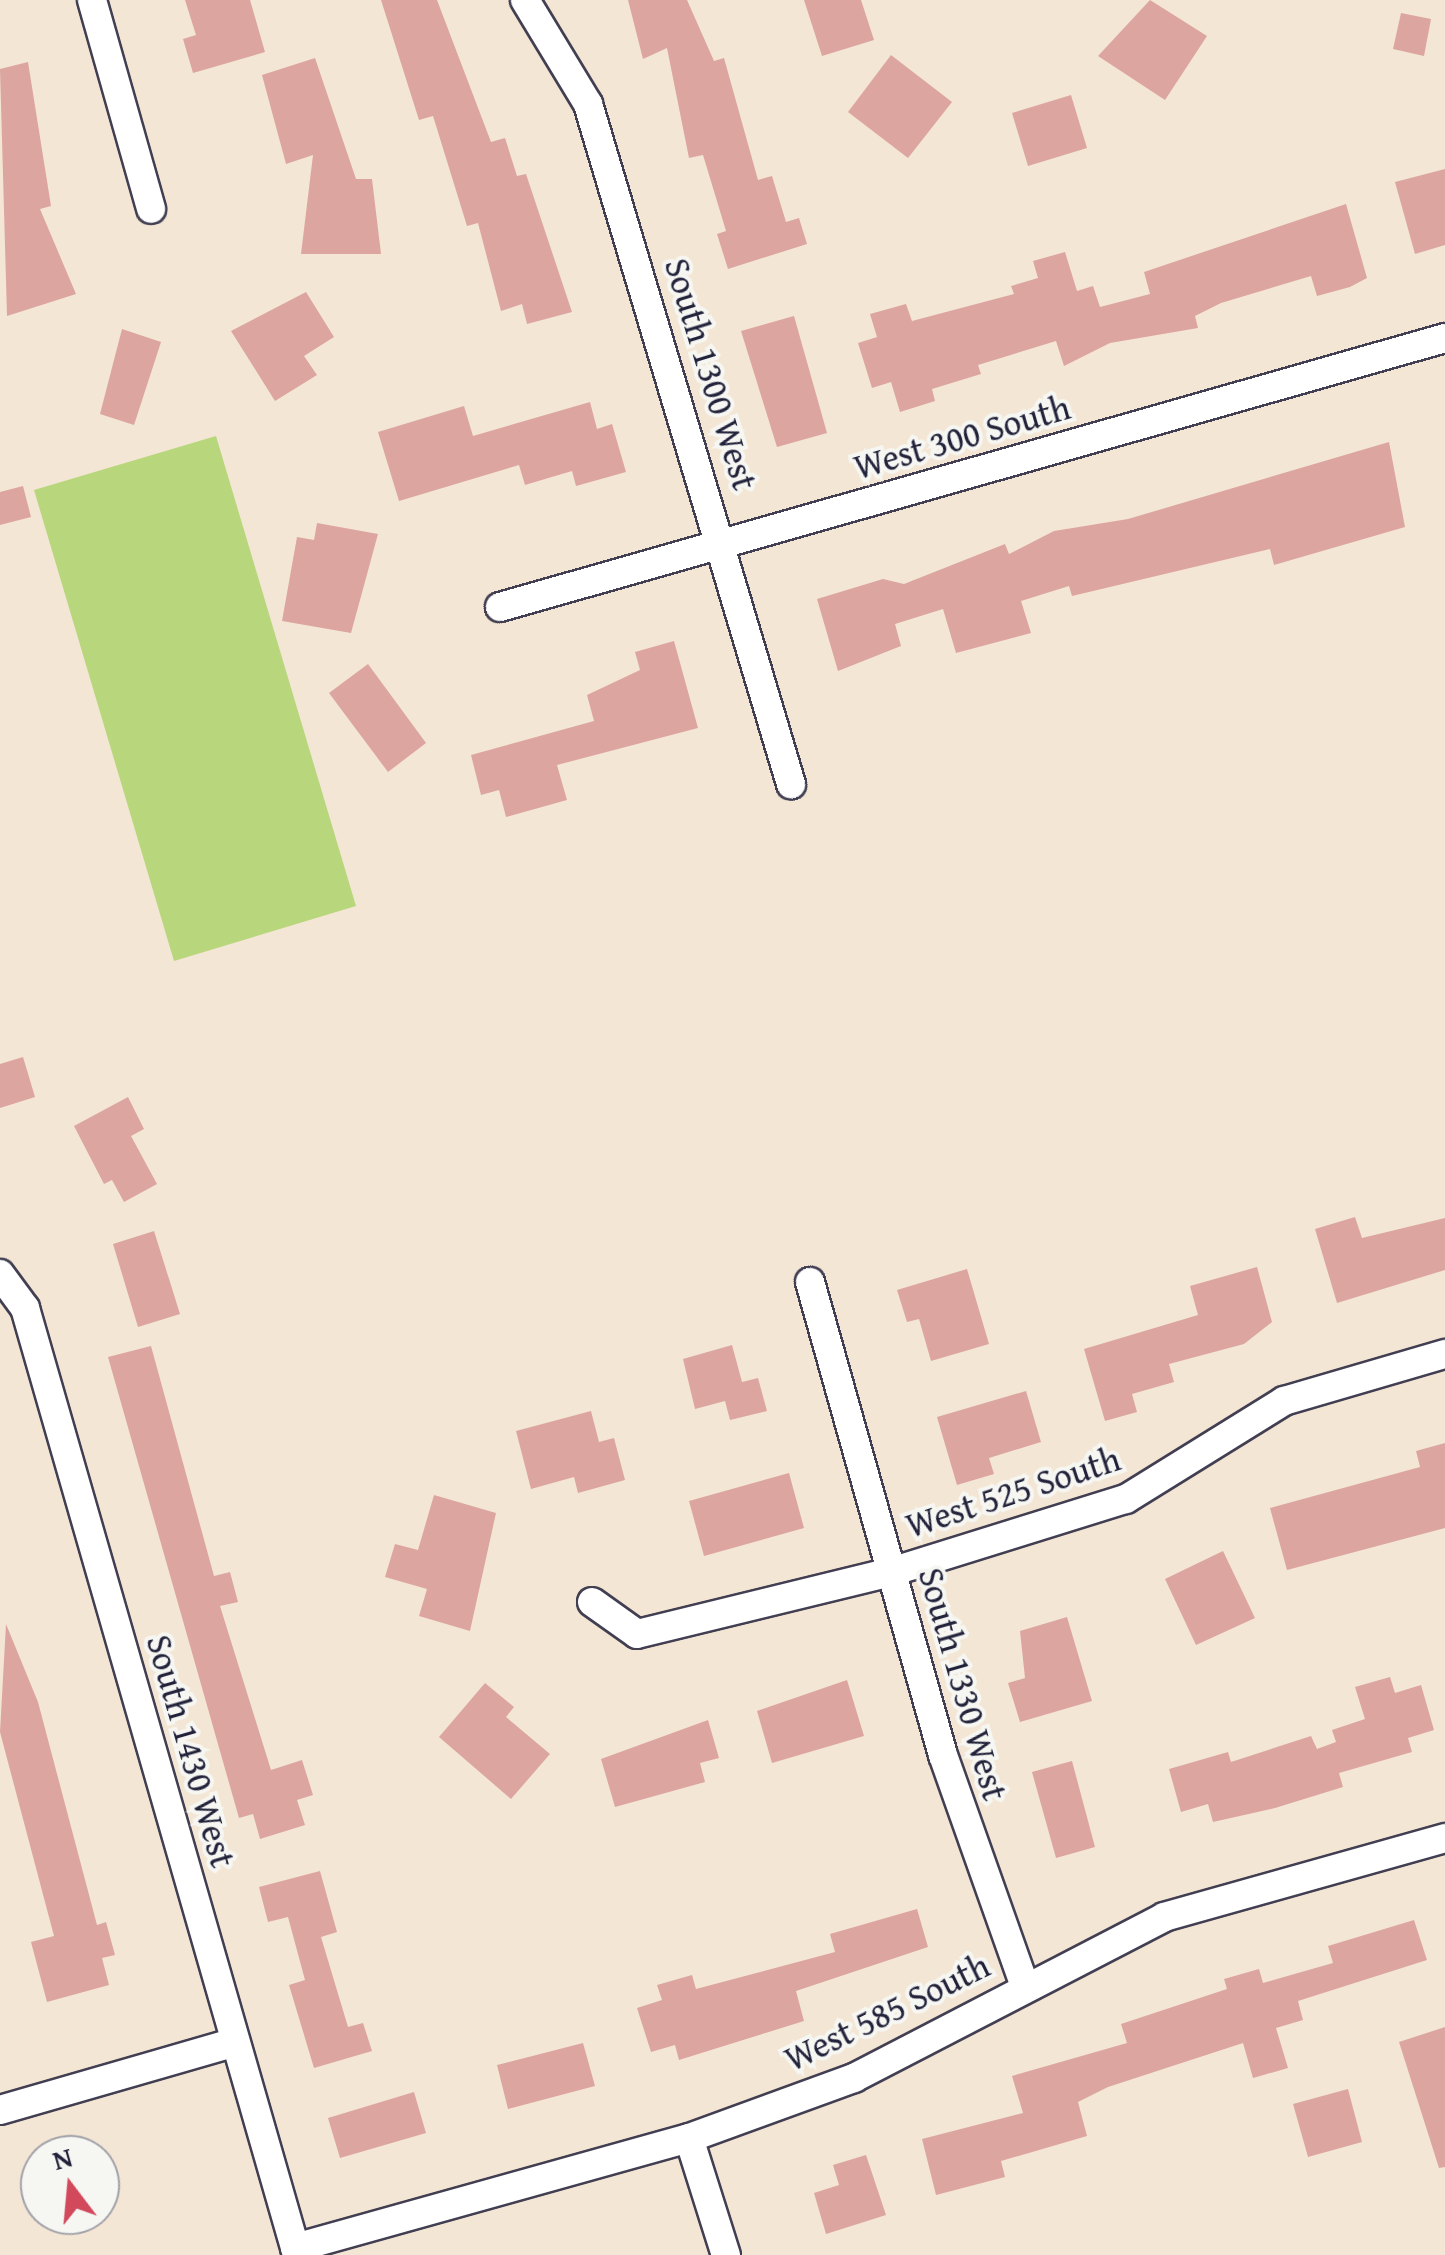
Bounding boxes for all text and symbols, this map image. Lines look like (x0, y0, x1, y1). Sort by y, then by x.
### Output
street label: South 1300 West (656, 253, 766, 495)
street label: West 300 South (849, 386, 1075, 488)
street label: West 525 South (901, 1438, 1125, 1546)
street label: South 1330 West (910, 1563, 1016, 1805)
street label: South 1430 West (138, 1630, 244, 1872)
street label: West 585 South (778, 1944, 996, 2080)
north arrow (20, 2135, 120, 2235)
text: N (47, 2135, 77, 2180)

